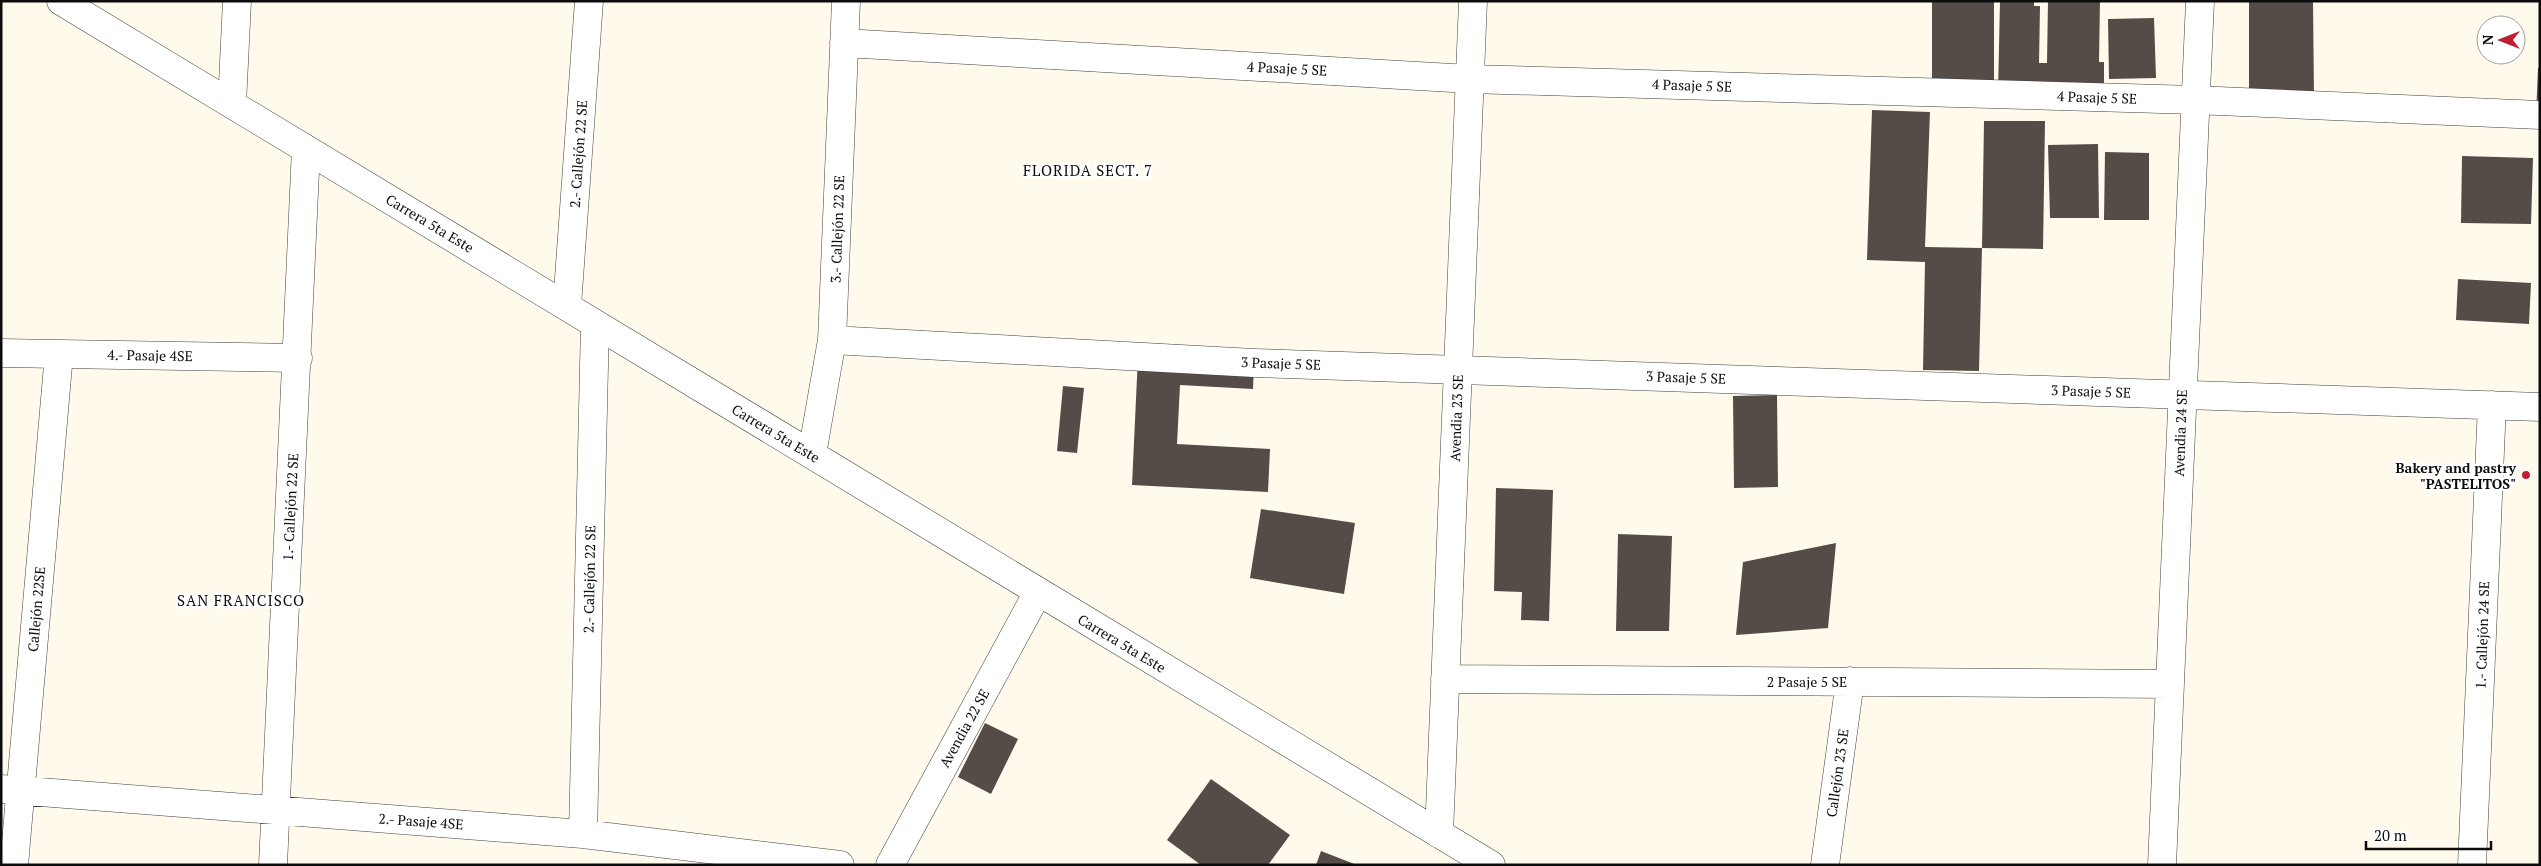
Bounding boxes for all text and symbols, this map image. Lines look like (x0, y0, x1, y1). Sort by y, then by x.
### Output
north arrow (2476, 15, 2526, 65)
text: N (2478, 34, 2497, 45)
street label: 4 Pasaje 5 SE (1246, 56, 1328, 80)
street label: 4 Pasaje 5 SE (1651, 74, 1733, 96)
street label: 4 Pasaje 5 SE (2056, 86, 2138, 108)
street label: 2.- Callejón 22 SE (565, 99, 591, 209)
district label: FLORIDA SECT. 7 (1023, 160, 1153, 180)
street label: 3.- Callejón 22 SE (826, 175, 848, 283)
street label: Carrera 5ta Este (383, 189, 477, 257)
street label: 4.- Pasaje 4SE (107, 345, 193, 365)
street label: 3 Pasaje 5 SE (1240, 352, 1322, 374)
street label: 3 Pasaje 5 SE (1645, 366, 1727, 388)
street label: Avendia 23 SE (1445, 374, 1467, 462)
street label: 3 Pasaje 5 SE (2050, 380, 2132, 402)
street label: Avendia 24 SE (2169, 389, 2191, 477)
street label: Carrera 5ta Este (729, 399, 823, 467)
street label: 1.- Callejón 22 SE (278, 452, 302, 562)
place label: Bakery and pastry "PASTELITOS" (2396, 458, 2517, 493)
marker: Bakery and pastry "PASTELITOS" (2520, 469, 2532, 481)
street label: 2.- Callejón 22 SE (579, 525, 599, 633)
street label: Callejón 22SE (23, 566, 49, 652)
street label: 1.- Callejón 24 SE (2471, 581, 2493, 689)
district label: SAN FRANCISCO (177, 590, 305, 610)
street label: Carrera 5ta Este (1075, 609, 1169, 677)
street label: 2 Pasaje 5 SE (1767, 672, 1847, 691)
street label: Avendia 22 SE (935, 685, 993, 771)
street label: Callejón 23 SE (1821, 728, 1853, 818)
street label: 2.- Pasaje 4SE (378, 809, 464, 833)
scale bar (2366, 818, 2491, 850)
text: 20 m (2374, 825, 2407, 845)

